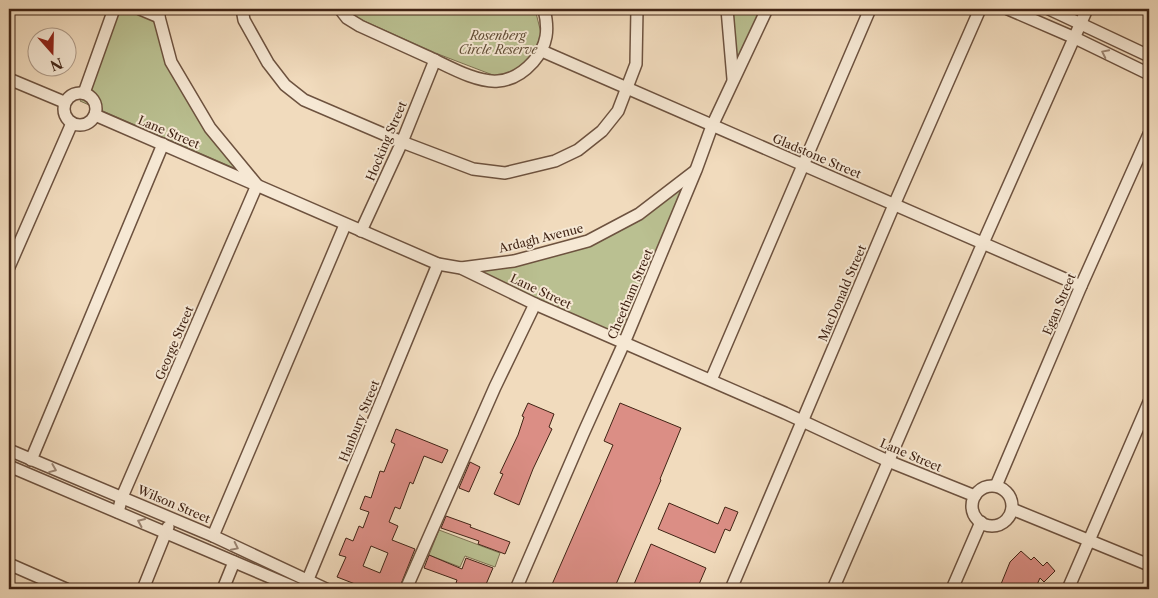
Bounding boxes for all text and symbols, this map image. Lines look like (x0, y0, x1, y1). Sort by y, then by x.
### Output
north arrow (28, 28, 78, 78)
park label: Rosenberg Circle Reserve (459, 28, 539, 57)
one-way arrow (1101, 49, 1110, 59)
text: N (48, 54, 65, 75)
street label: Hocking Street (362, 98, 410, 183)
street label: Lane Street (136, 112, 203, 152)
street label: Gladstone Street (770, 131, 864, 182)
street label: Ardagh Avenue (496, 220, 585, 256)
street label: MacDonald Street (815, 242, 869, 344)
street label: Cheetham Street (604, 246, 656, 341)
street label: Lane Street (508, 270, 575, 312)
street label: Egan Street (1039, 270, 1079, 337)
street label: George Street (152, 303, 197, 382)
street label: Hanbury Street (336, 377, 383, 464)
street label: Lane Street (878, 435, 945, 475)
one-way arrow (49, 463, 57, 473)
street label: Wilson Street (134, 482, 213, 526)
one-way arrow (137, 517, 146, 528)
one-way arrow (230, 540, 239, 551)

